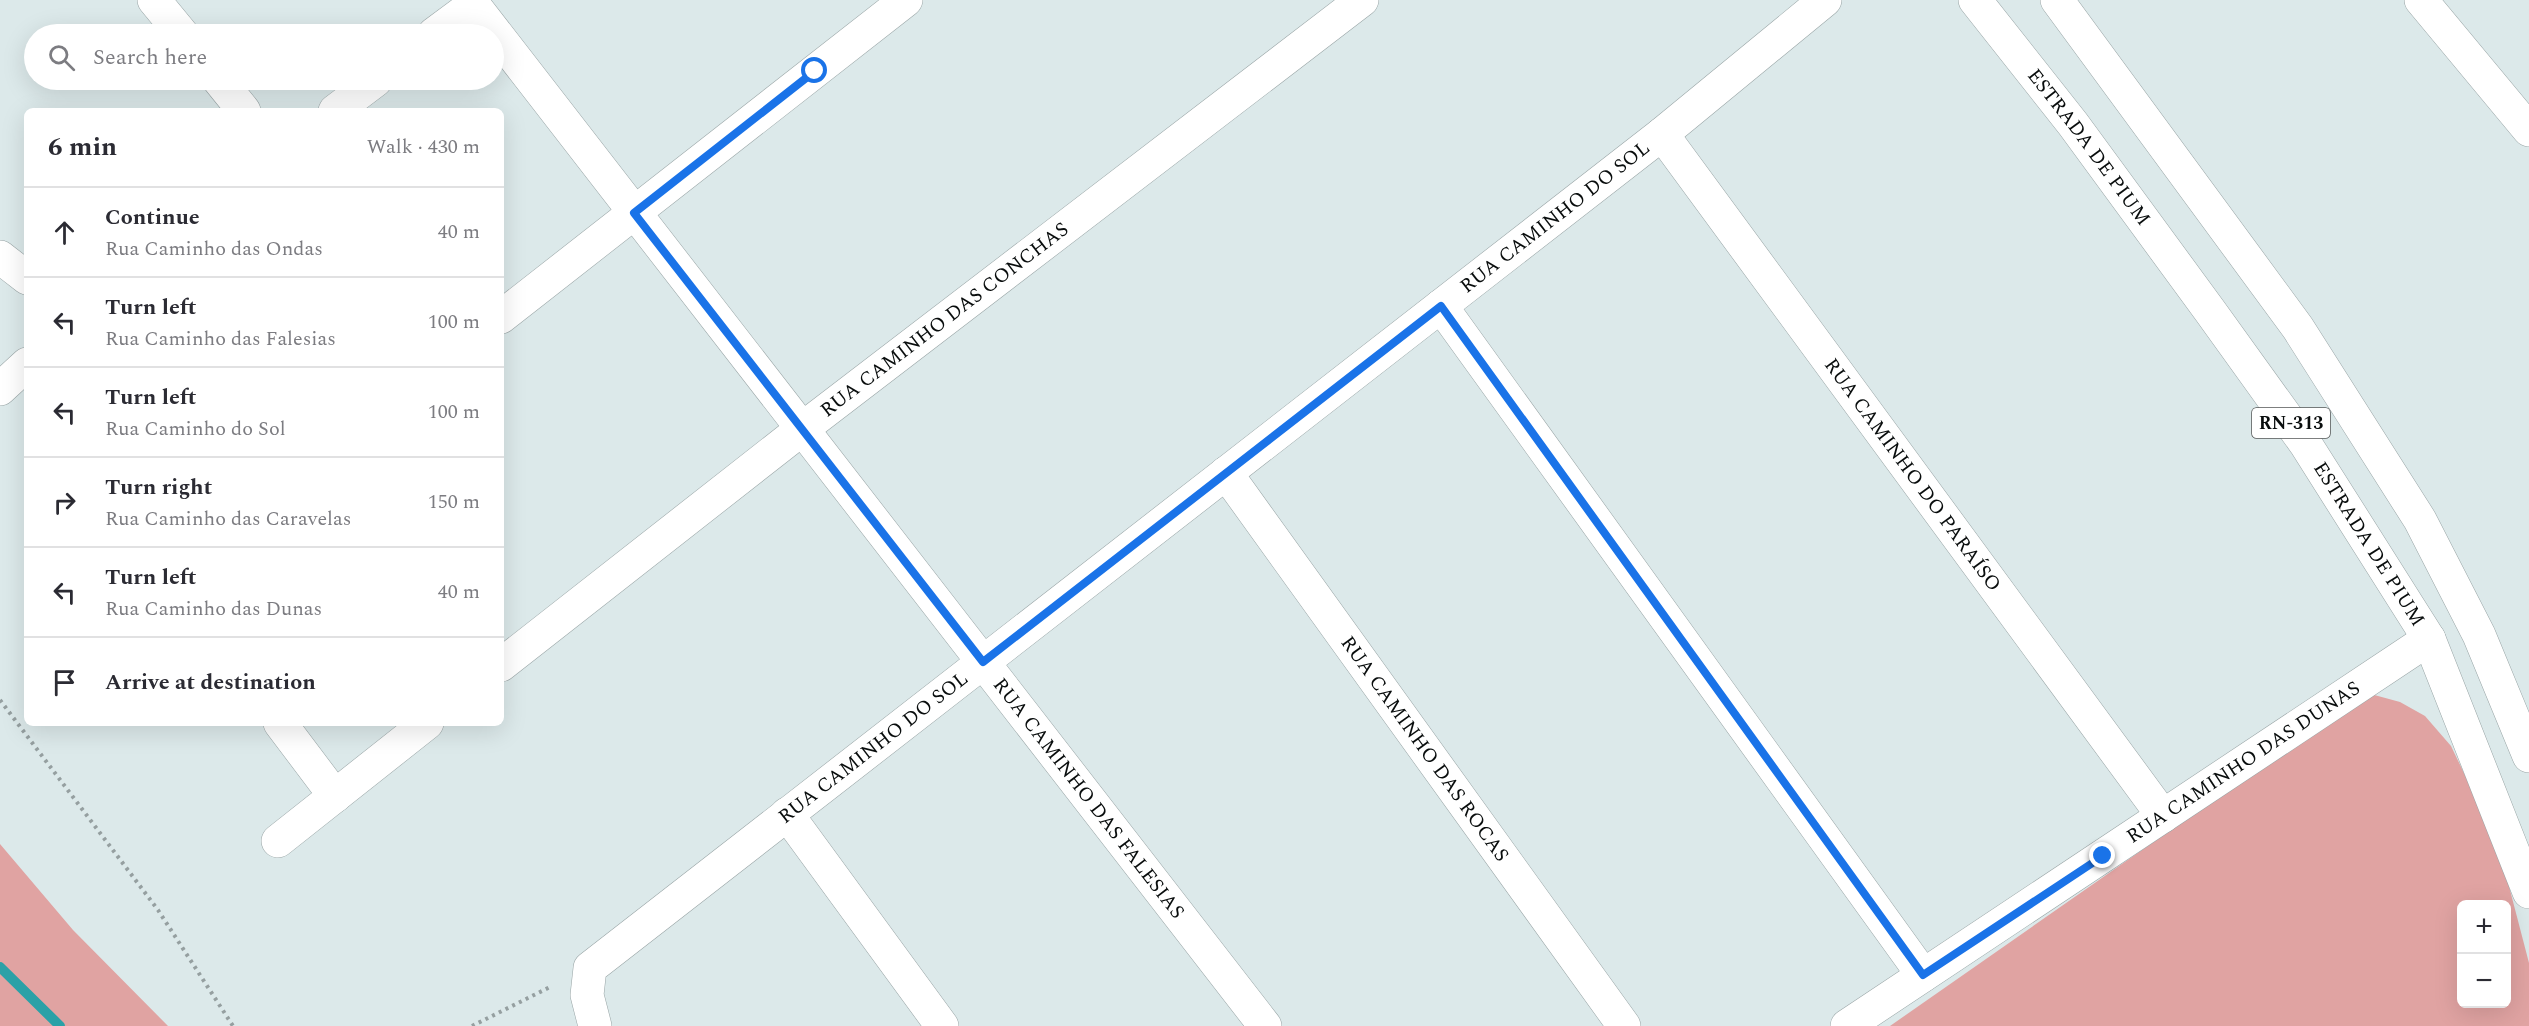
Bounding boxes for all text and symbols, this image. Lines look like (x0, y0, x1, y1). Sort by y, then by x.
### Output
search box (24, 24, 504, 90)
icon: search (45, 41, 78, 74)
text: Search here (93, 41, 207, 74)
route start (801, 57, 827, 83)
street label: ESTRADA DE PIUM (2020, 62, 2158, 232)
text: 6 min (48, 127, 117, 167)
text: Walk · 430 m (367, 132, 480, 162)
street label: RUA CAMINHO DO SOL (1454, 134, 1657, 301)
text: Continue (105, 201, 200, 234)
street label: RUA CAMINHO DAS CONCHAS (814, 215, 1075, 425)
icon: ahead (48, 216, 81, 249)
text: 40 m (438, 217, 480, 247)
text: Rua Caminho das Ondas (105, 234, 323, 264)
text: Turn left (105, 291, 197, 324)
icon: left (48, 306, 81, 339)
text: 100 m (428, 307, 480, 337)
text: Rua Caminho das Falesias (105, 324, 336, 354)
street label: RUA CAMINHO DO PARAÍSO (1816, 352, 2008, 598)
text: Turn left (105, 381, 197, 414)
icon: left (48, 396, 81, 429)
text: 100 m (428, 397, 480, 427)
road number: RN-313 (2252, 408, 2330, 438)
text: Rua Caminho do Sol (105, 414, 286, 444)
street label: ESTRADA DE PIUM (2305, 456, 2432, 632)
text: Turn right (105, 471, 212, 504)
icon: right (48, 486, 81, 519)
text: 150 m (428, 487, 480, 517)
text: Rua Caminho das Caravelas (105, 504, 351, 534)
text: Turn left (105, 561, 197, 594)
icon: left (48, 576, 81, 609)
text: 40 m (438, 577, 480, 607)
text: Rua Caminho das Dunas (105, 594, 322, 624)
street label: RUA CAMINHO DAS ROCAS (1333, 630, 1516, 868)
street label: RUA CAMINHO DO SOL (772, 664, 975, 831)
icon: arrive (48, 666, 81, 699)
text: Arrive at destination (105, 666, 316, 699)
street label: RUA CAMINHO DAS FALESIAS (985, 671, 1192, 925)
street label: RUA CAMINHO DAS DUNAS (2120, 674, 2366, 851)
route end (2089, 842, 2115, 868)
map controls (2457, 900, 2511, 1008)
button: + (2457, 900, 2511, 954)
button: − (2457, 954, 2511, 1008)

